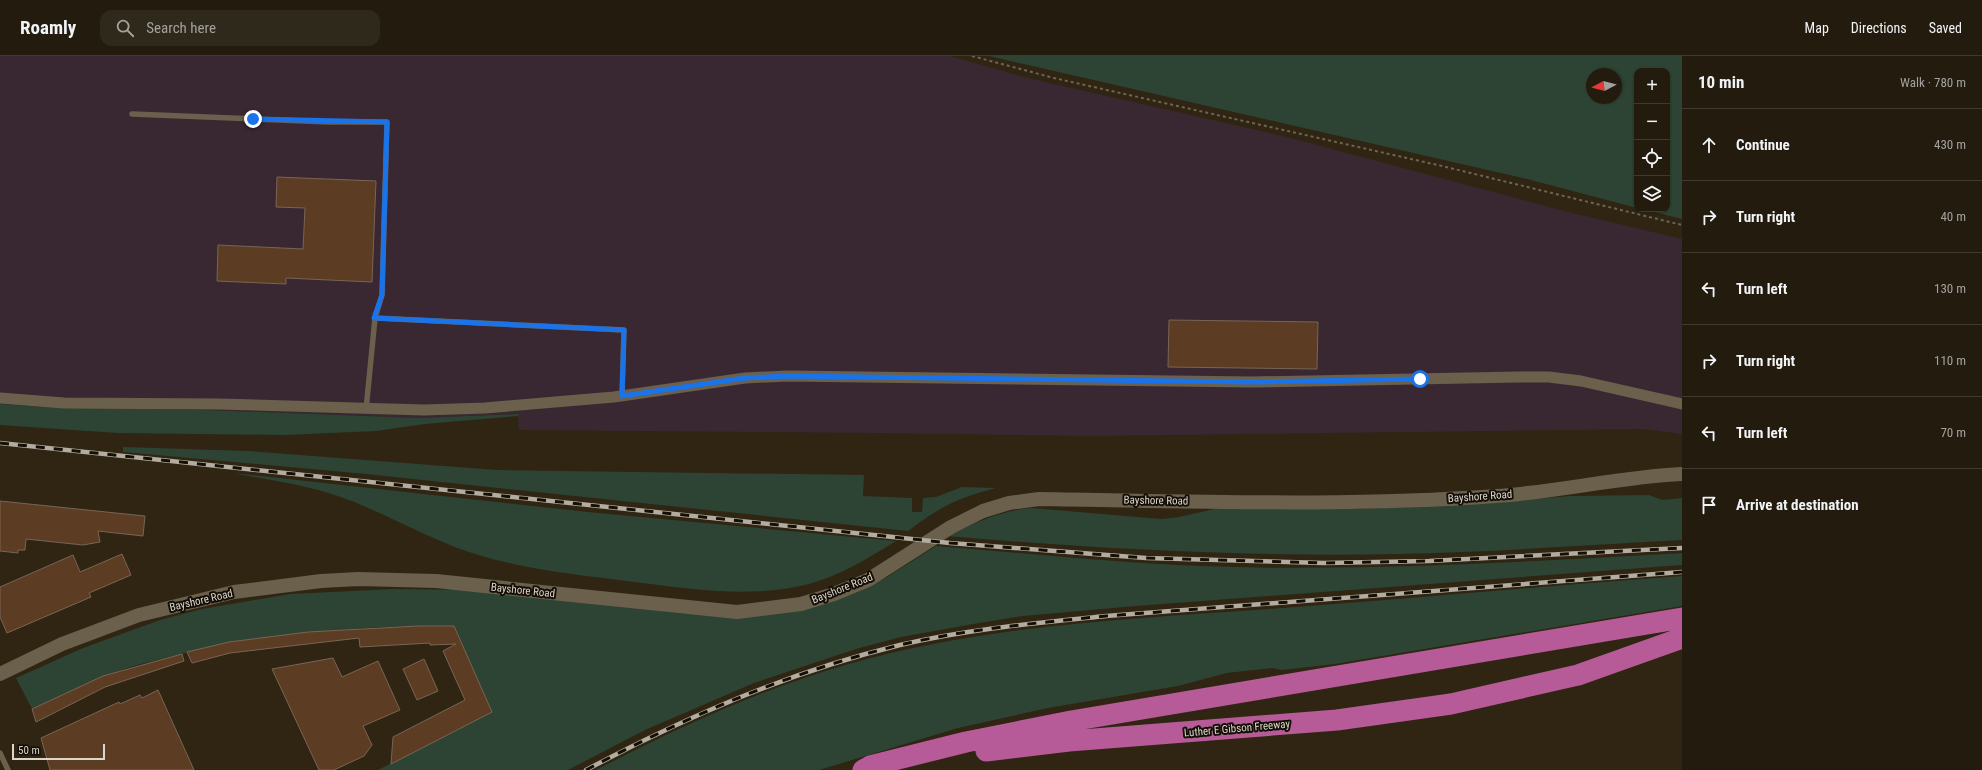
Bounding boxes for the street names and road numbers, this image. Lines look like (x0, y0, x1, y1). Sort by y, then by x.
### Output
street label: Bayshore Road (1447, 488, 1513, 505)
street label: Bayshore Road (1124, 493, 1188, 508)
street label: Bayshore Road (810, 570, 875, 607)
street label: Bayshore Road (490, 581, 556, 600)
street label: Bayshore Road (168, 587, 234, 614)
street label: Luther E Gibson Freeway (1183, 717, 1291, 740)

